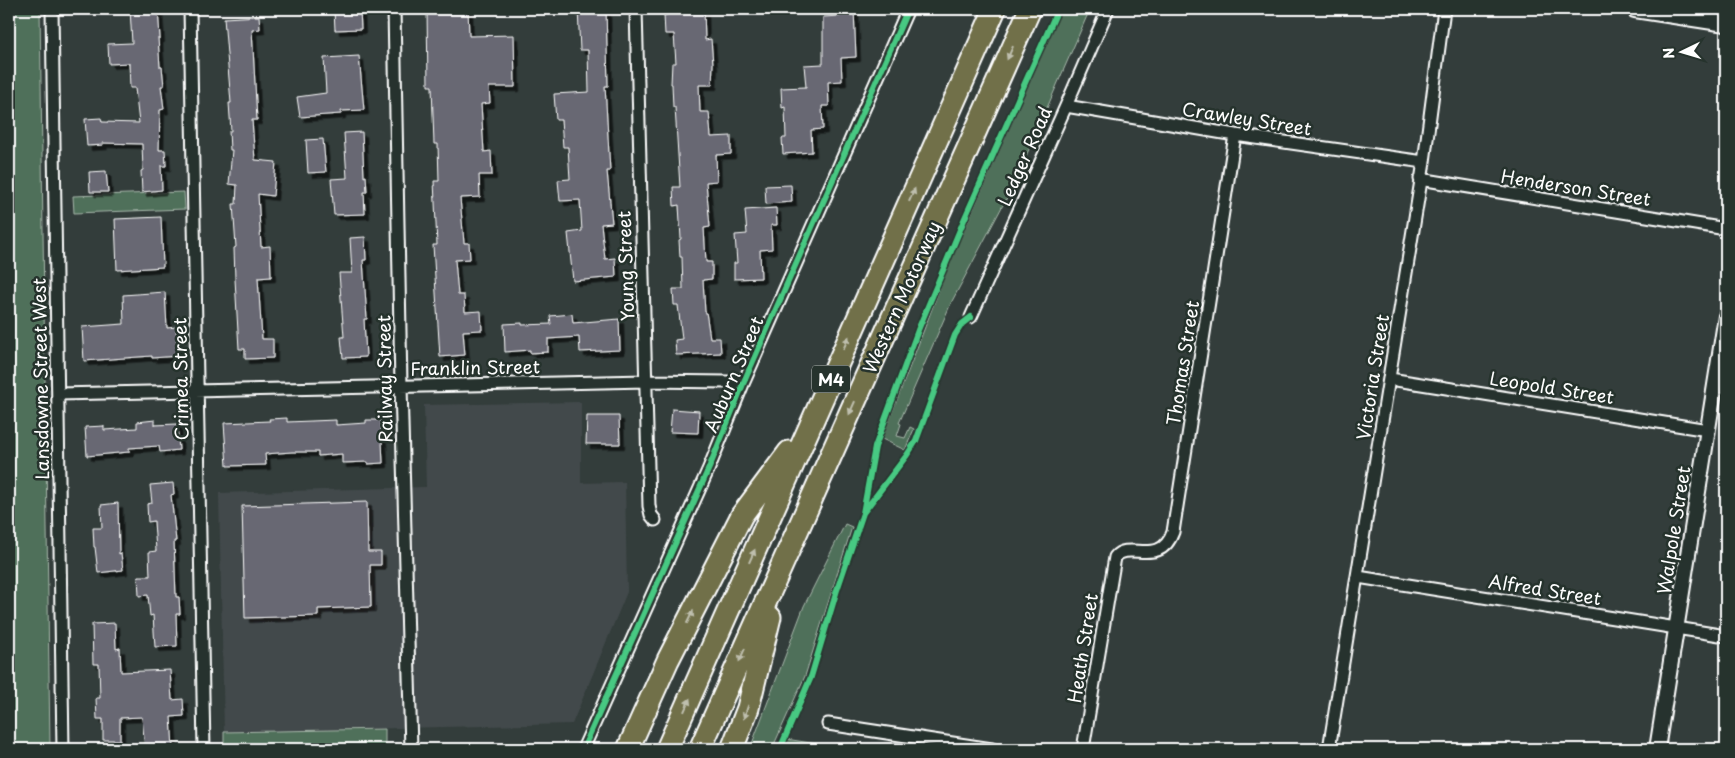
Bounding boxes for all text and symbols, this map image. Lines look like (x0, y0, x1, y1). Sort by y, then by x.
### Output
north arrow (1658, 28, 1708, 78)
one-way arrow (1006, 46, 1014, 60)
text: N (1658, 47, 1679, 60)
street label: Crawley Street (1180, 94, 1314, 142)
street label: Ledger Road (990, 102, 1058, 210)
street label: Henderson Street (1499, 162, 1653, 212)
one-way arrow (909, 188, 917, 202)
street label: Young Street (610, 210, 640, 322)
street label: Western Motorway (855, 217, 947, 377)
street label: Lansdowne Street West (25, 278, 55, 480)
street label: Thomas Street (1159, 298, 1205, 428)
street label: Auburn Street (696, 312, 770, 436)
street label: Victoria Street (1349, 312, 1395, 442)
street label: Railway Street (369, 315, 399, 443)
street label: Crimea Street (165, 317, 195, 441)
one-way arrow (843, 336, 851, 350)
street label: Franklin Street (410, 352, 540, 382)
street label: Leopold Street (1488, 364, 1616, 410)
road number: M4 (812, 366, 850, 392)
one-way arrow (847, 401, 855, 415)
street label: Walpole Street (1650, 464, 1696, 596)
one-way arrow (749, 549, 757, 563)
street label: Alfred Street (1487, 567, 1603, 611)
street label: Heath Street (1060, 591, 1104, 705)
one-way arrow (685, 609, 694, 624)
one-way arrow (737, 648, 745, 662)
one-way arrow (683, 698, 691, 712)
one-way arrow (742, 705, 750, 720)

